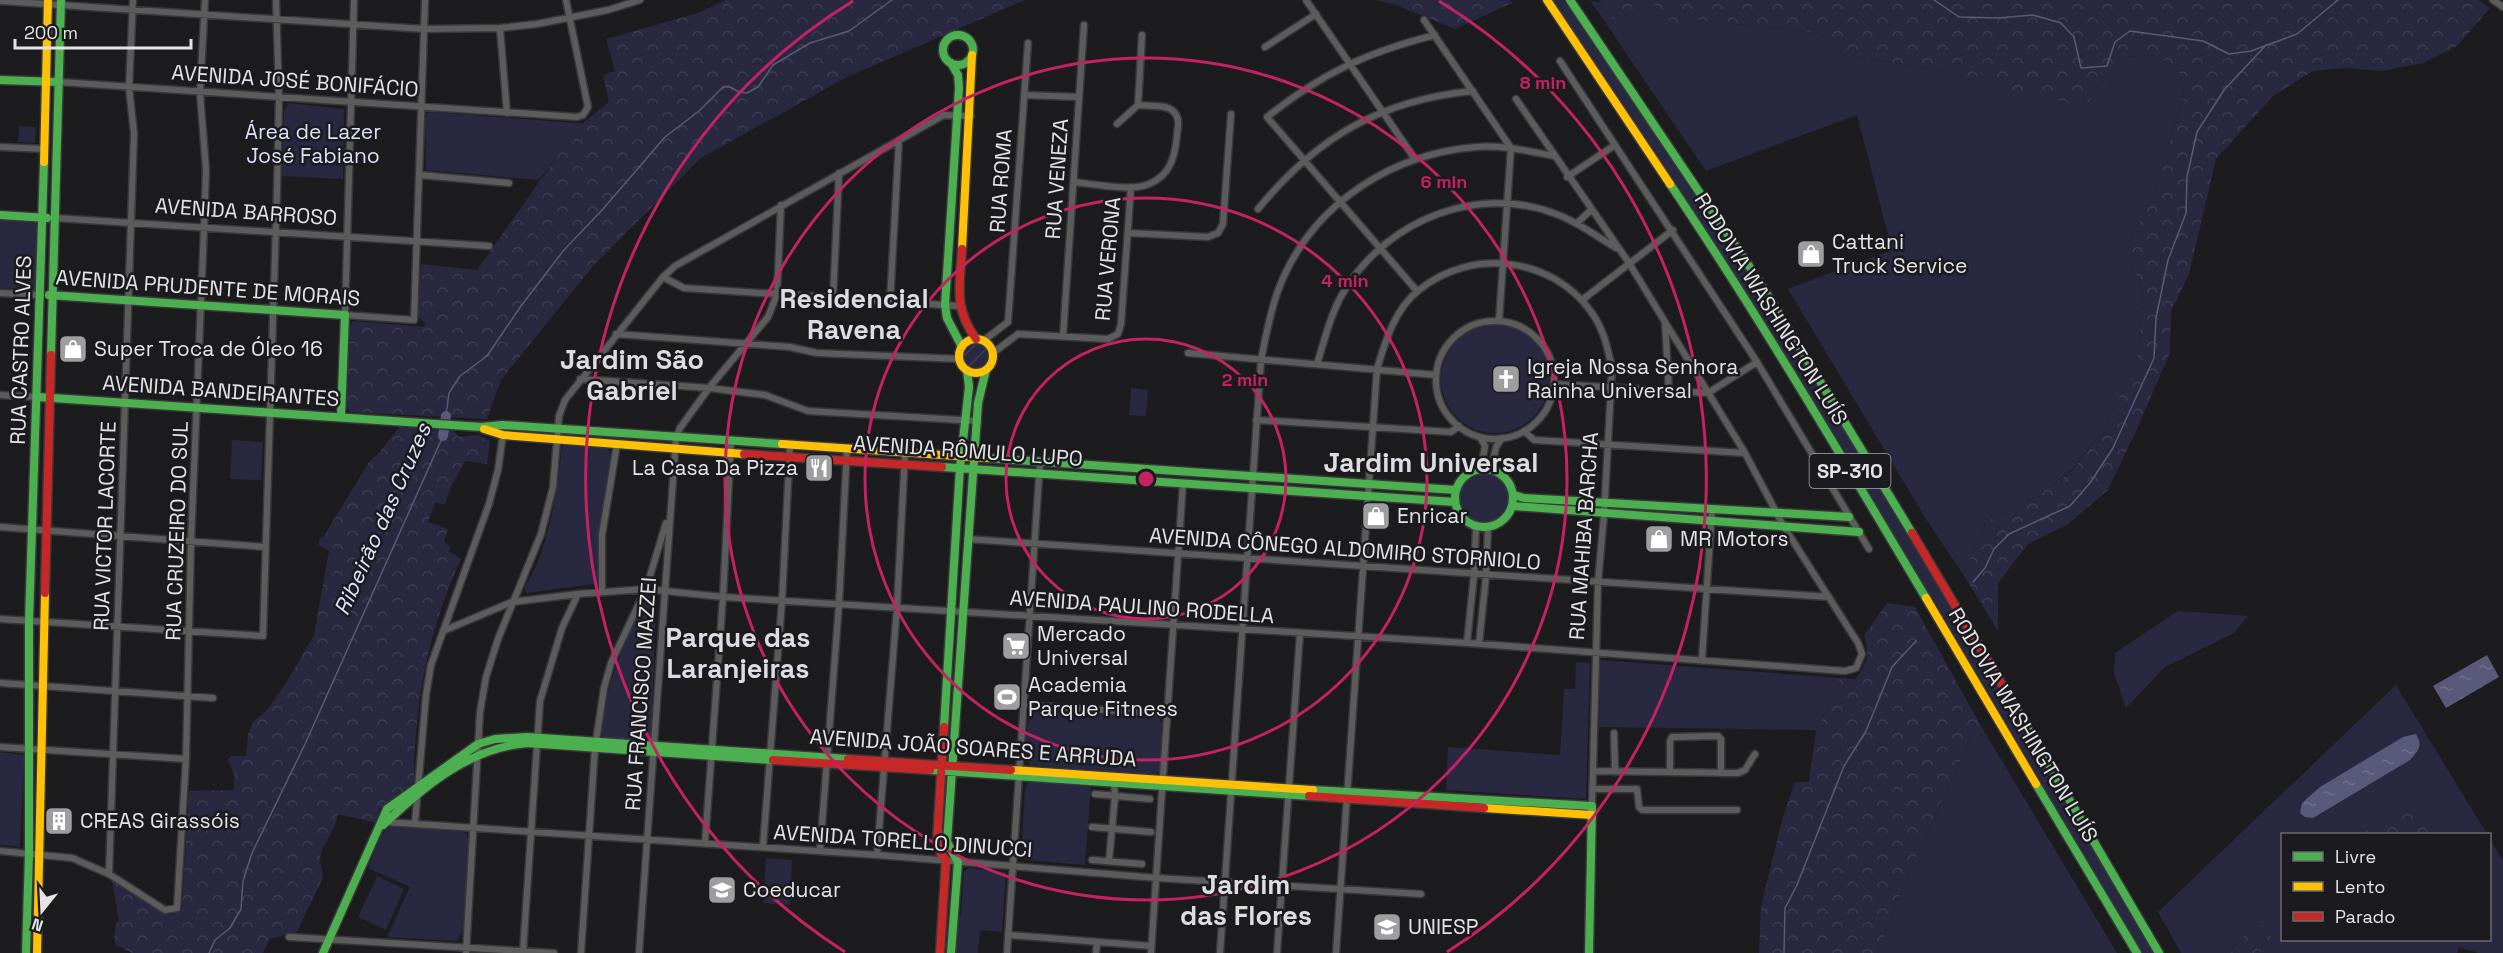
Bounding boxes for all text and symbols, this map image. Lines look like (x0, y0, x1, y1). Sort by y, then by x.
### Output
scale bar (15, 12, 190, 50)
text: 200 m (24, 21, 78, 44)
street label: AVENIDA JOSÉ BONIFÁCIO (171, 58, 419, 103)
text: 8 min (1520, 71, 1566, 94)
park label: Área de Lazer José Fabiano (245, 118, 381, 169)
street label: RUA VENEZA (1039, 118, 1074, 240)
street label: RUA ROMA (983, 128, 1018, 234)
text: 6 min (1421, 170, 1467, 193)
street label: RODOVIA WASHINGTON LUÍS (1689, 188, 1854, 430)
street label: AVENIDA BARROSO (154, 192, 338, 231)
street label: RUA VERONA (1089, 196, 1126, 322)
place label: Cattani Truck Service (1832, 228, 1967, 279)
shop icon: Cattani Truck Service (1795, 238, 1827, 270)
street label: RUA CASTRO ALVES (4, 255, 37, 445)
street label: AVENIDA PRUDENTE DE MORAIS (55, 263, 361, 312)
text: 4 min (1321, 269, 1369, 292)
district label: Residencial Ravena (779, 281, 929, 347)
shop icon: Super Troca de Óleo 16 (57, 333, 89, 365)
place label: Super Troca de Óleo 16 (94, 335, 323, 362)
district label: Jardim São Gabriel (560, 342, 704, 408)
place label: Igreja Nossa Senhora Rainha Universal (1527, 353, 1738, 404)
church icon: Igreja Nossa Senhora Rainha Universal (1490, 363, 1522, 395)
text: 2 min (1222, 368, 1268, 391)
street label: AVENIDA BANDEIRANTES (102, 369, 340, 412)
water label: Ribeirão das Cruzes (327, 418, 437, 619)
street label: RUA VICTOR LACORTE (87, 421, 122, 631)
street label: RUA CRUZEIRO DO SUL (159, 421, 194, 641)
street label: AVENIDA RÔMULO LUPO (852, 429, 1084, 472)
street label: RUA MAHIBA BARCHA (1563, 431, 1604, 641)
district label: Jardim Universal (1324, 445, 1538, 480)
restaurant icon: La Casa Da Pizza (803, 452, 835, 484)
place label: La Casa Da Pizza (632, 454, 798, 481)
road number: SP-310 (1810, 454, 1890, 488)
centre of rings (1136, 469, 1156, 489)
shop icon: Enricar (1360, 500, 1392, 532)
place label: Enricar (1397, 502, 1467, 529)
street label: AVENIDA CÔNEGO ALDOMIRO STORNIOLO (1148, 521, 1542, 576)
shop icon: MR Motors (1643, 523, 1675, 555)
place label: MR Motors (1680, 525, 1789, 552)
street label: RUA FRANCISCO MAZZEI (619, 576, 662, 812)
street label: AVENIDA PAULINO RODELLA (1009, 584, 1275, 629)
street label: RODOVIA WASHINGTON LUÍS (1943, 603, 2104, 847)
district label: Parque das Laranjeiras (665, 620, 811, 686)
place label: Mercado Universal (1037, 620, 1128, 671)
supermarket icon: Mercado Universal (1000, 630, 1032, 662)
place label: Academia Parque Fitness (1028, 671, 1178, 722)
sports icon: Academia Parque Fitness (991, 681, 1023, 713)
street label: AVENIDA JOÃO SOARES E ARRUDA (809, 723, 1137, 772)
building icon: CREAS Girassóis (43, 805, 75, 837)
place label: CREAS Girassóis (80, 807, 240, 834)
street label: AVENIDA TORELLO DINUCCI (773, 818, 1033, 863)
legend (2281, 833, 2491, 941)
text: Livre (2335, 845, 2376, 868)
district label: Jardim das Flores (1180, 867, 1312, 933)
school or university icon: Coeducar (706, 874, 738, 906)
text: Lento (2335, 875, 2385, 898)
place label: Coeducar (743, 876, 841, 903)
north arrow (12, 881, 72, 941)
text: Parado (2335, 905, 2395, 928)
school or university icon: UNIESP (1371, 911, 1403, 943)
text: N (29, 913, 46, 936)
place label: UNIESP (1408, 913, 1478, 940)

